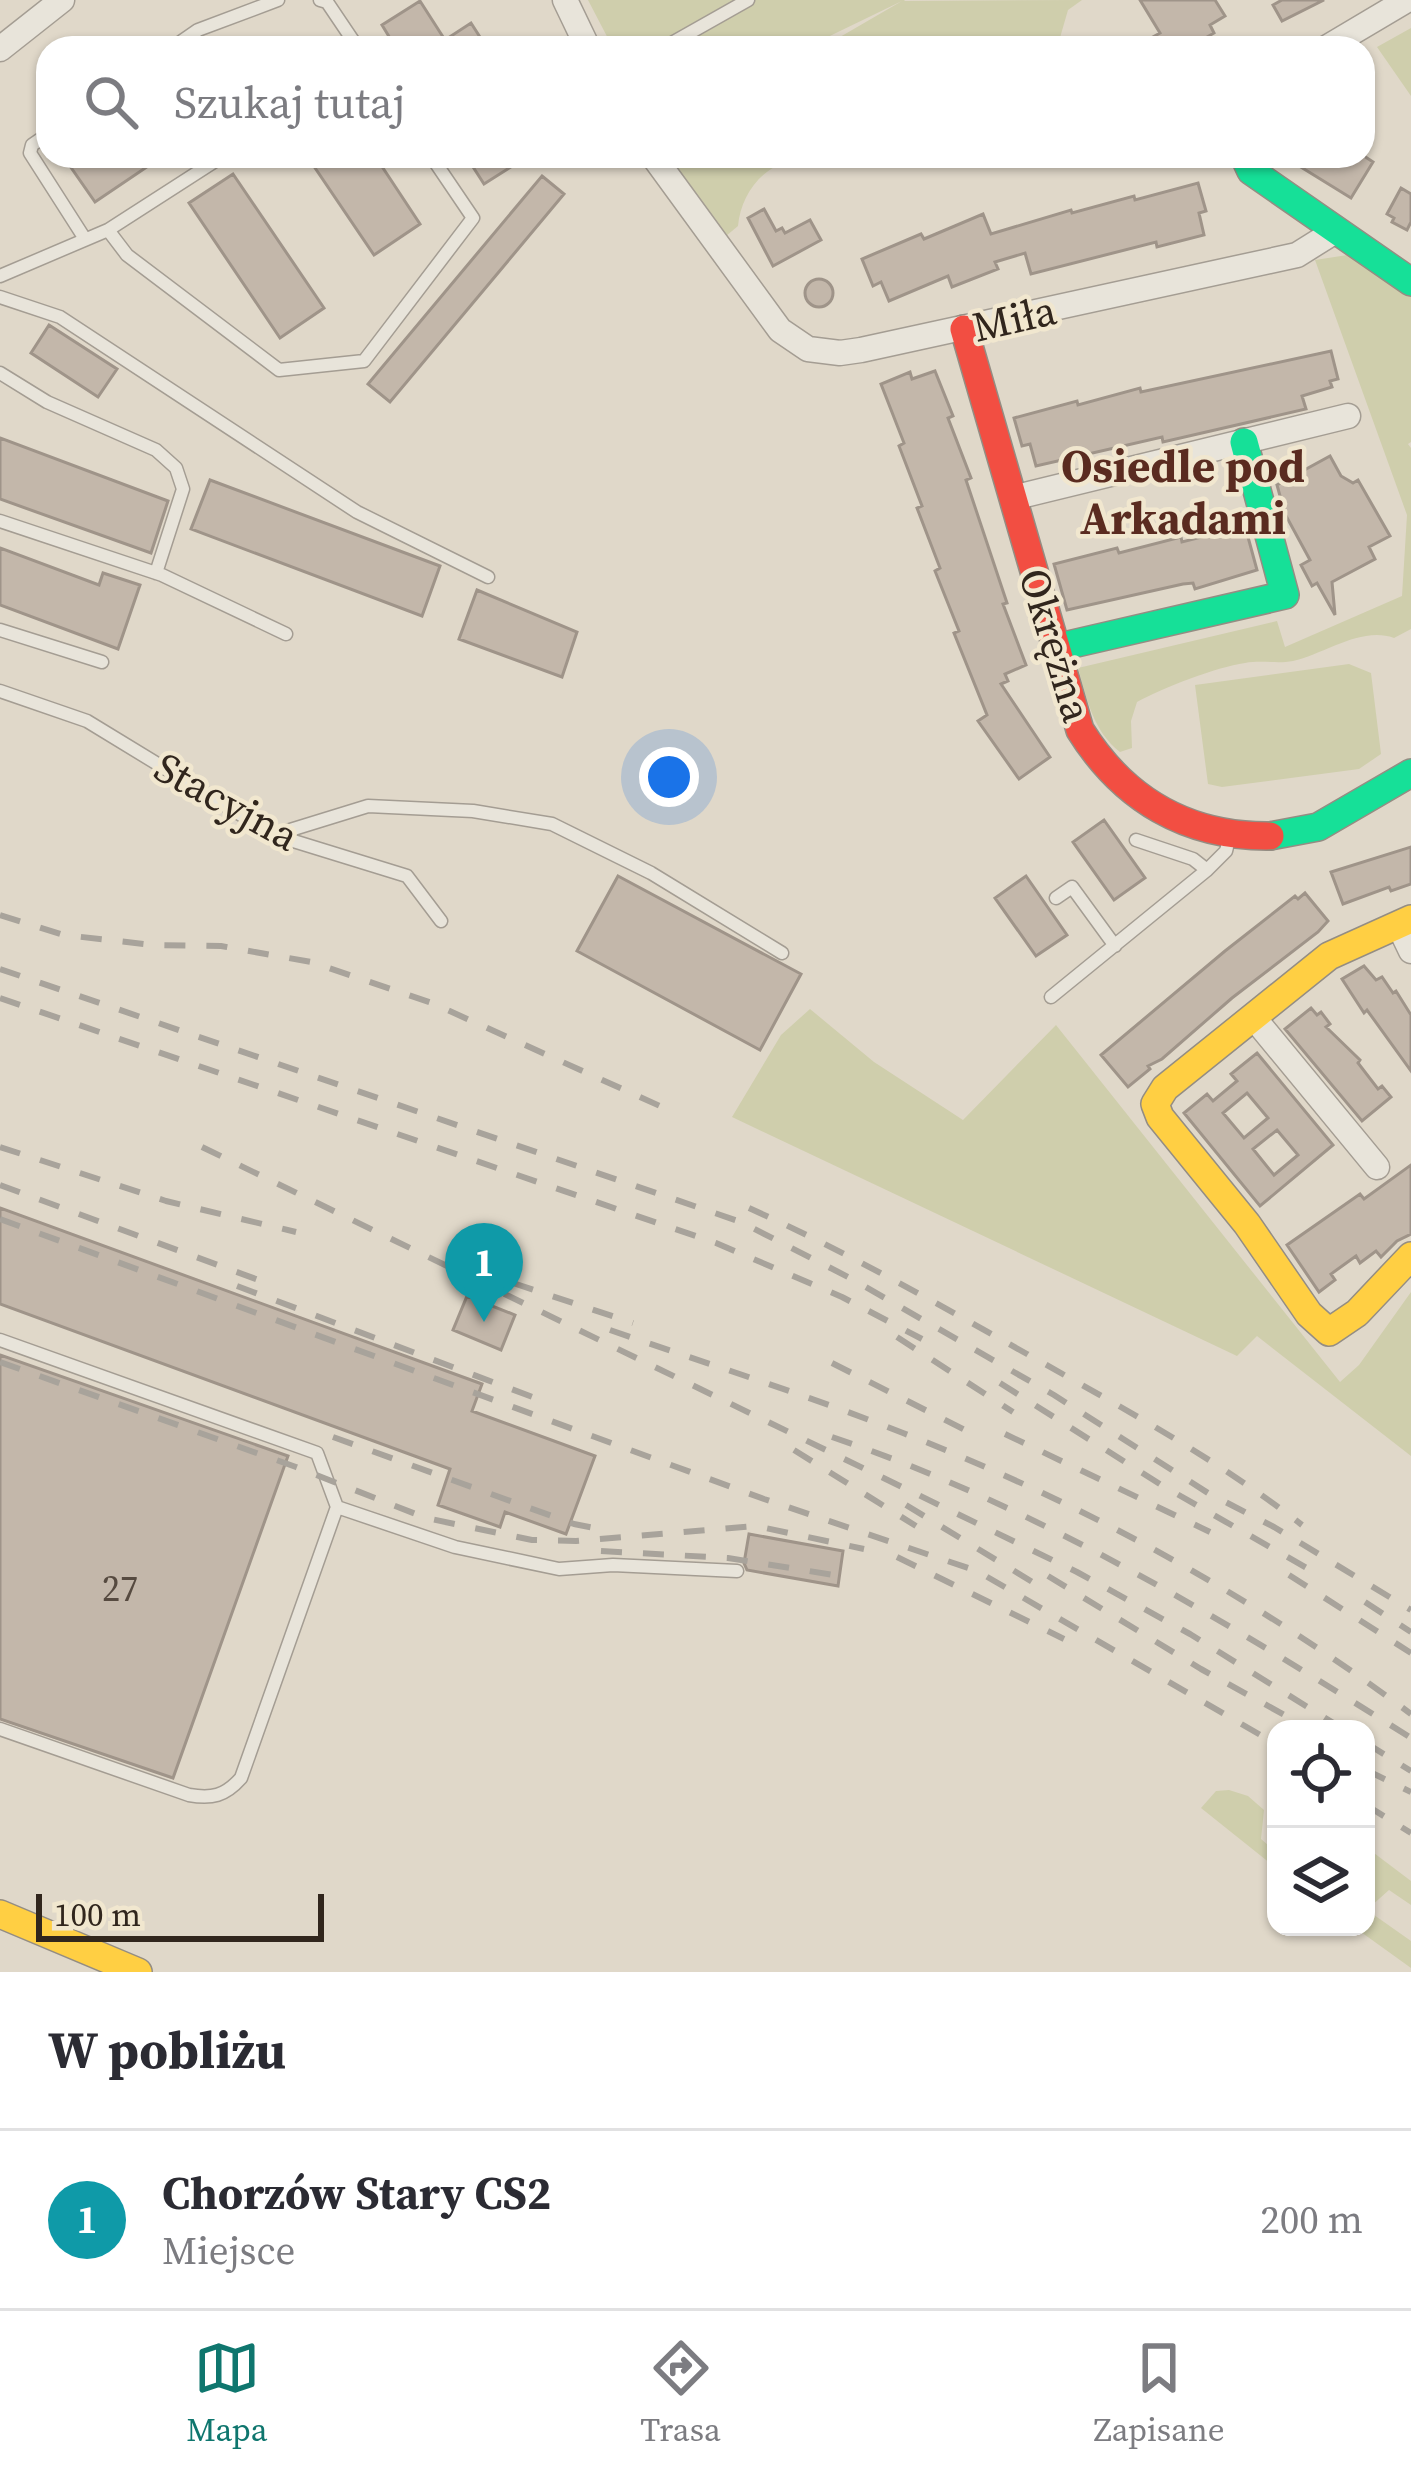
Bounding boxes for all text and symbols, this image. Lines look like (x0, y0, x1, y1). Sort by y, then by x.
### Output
search box (36, 36, 1375, 168)
icon: search (78, 69, 144, 135)
text: Szukaj tutaj (174, 71, 405, 133)
street label: Miła (967, 280, 1062, 356)
district label: Osiedle pod Arkadami (1061, 435, 1305, 549)
street label: Okrężna (1005, 561, 1107, 729)
street label: Stacyjna (144, 738, 310, 865)
your location (639, 747, 699, 807)
pin: 1 (445, 1223, 523, 1322)
house number: 27 (102, 1564, 138, 1613)
map controls (1267, 1720, 1375, 1936)
button: locate (1267, 1720, 1375, 1828)
button: layers (1267, 1828, 1375, 1936)
scale bar (36, 1888, 324, 1941)
text: 100 m (54, 1892, 141, 1937)
text: W pobliżu (48, 2015, 286, 2085)
text: Chorzów Stary CS2 (162, 2162, 551, 2224)
text: 1 (76, 2193, 98, 2246)
text: 200 m (1260, 2193, 1363, 2246)
text: Miejsce (162, 2224, 295, 2277)
tab: Mapa (186, 2335, 268, 2452)
tab: Trasa (640, 2335, 721, 2452)
tab: Zapisane (1093, 2335, 1225, 2452)

